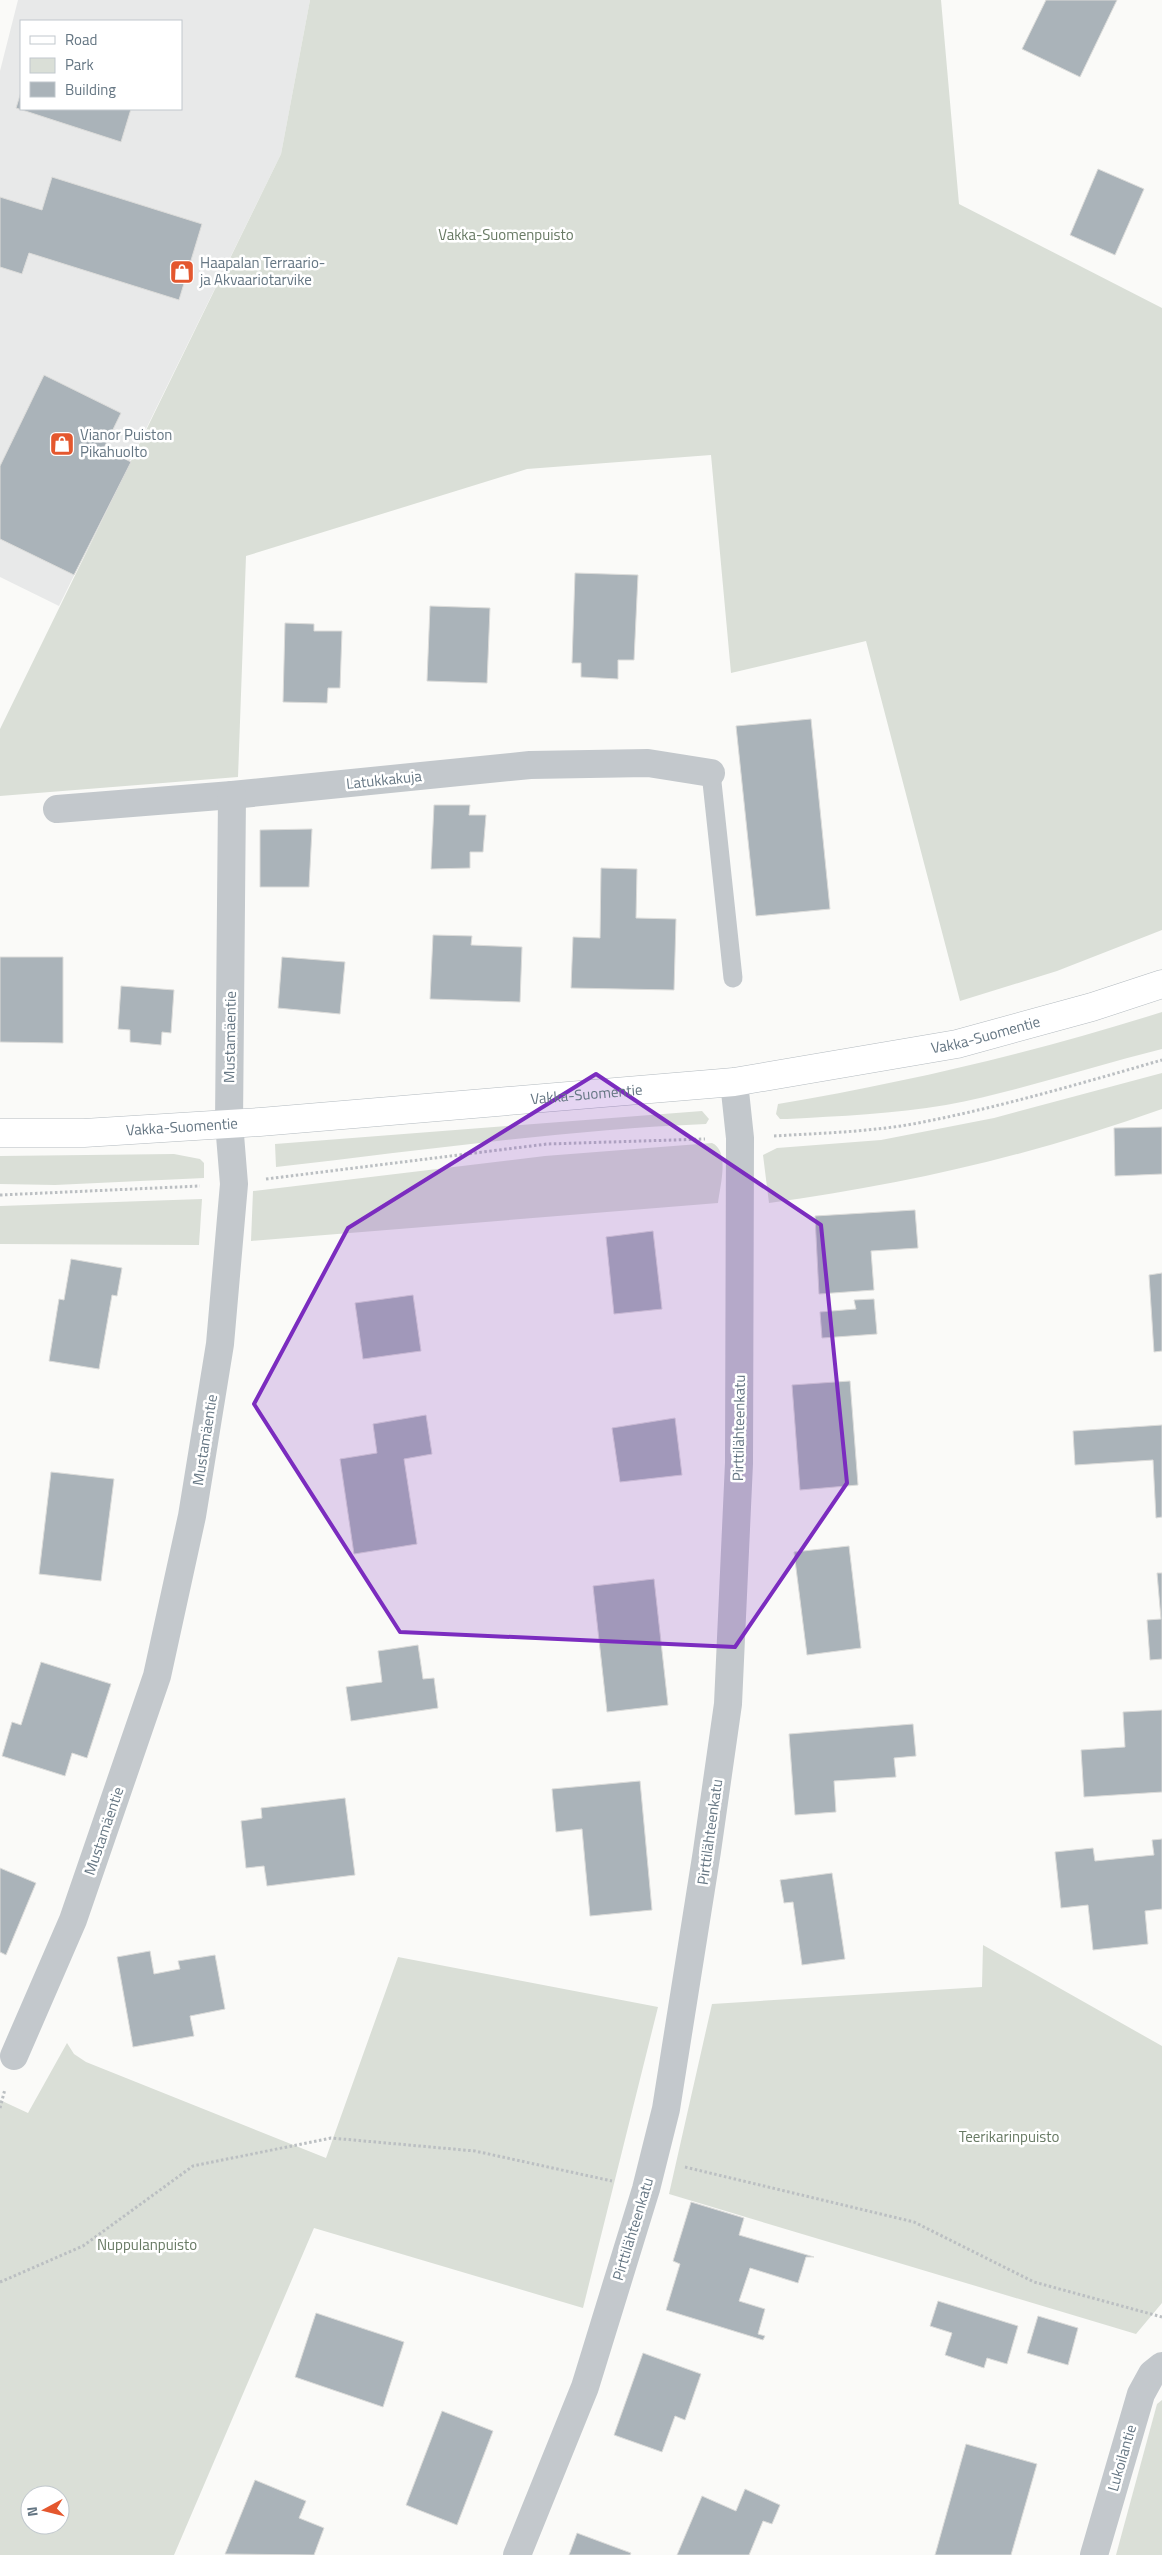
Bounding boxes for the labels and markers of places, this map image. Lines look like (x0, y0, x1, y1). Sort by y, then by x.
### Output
place label: Haapalan Terraario- ja Akvaariotarvike (199, 251, 325, 291)
shop icon: Haapalan Terraario- ja Akvaariotarvike (169, 259, 195, 285)
place label: Vianor Puiston Pikahuolto (80, 423, 172, 463)
shop icon: Vianor Puiston Pikahuolto (49, 431, 75, 457)

